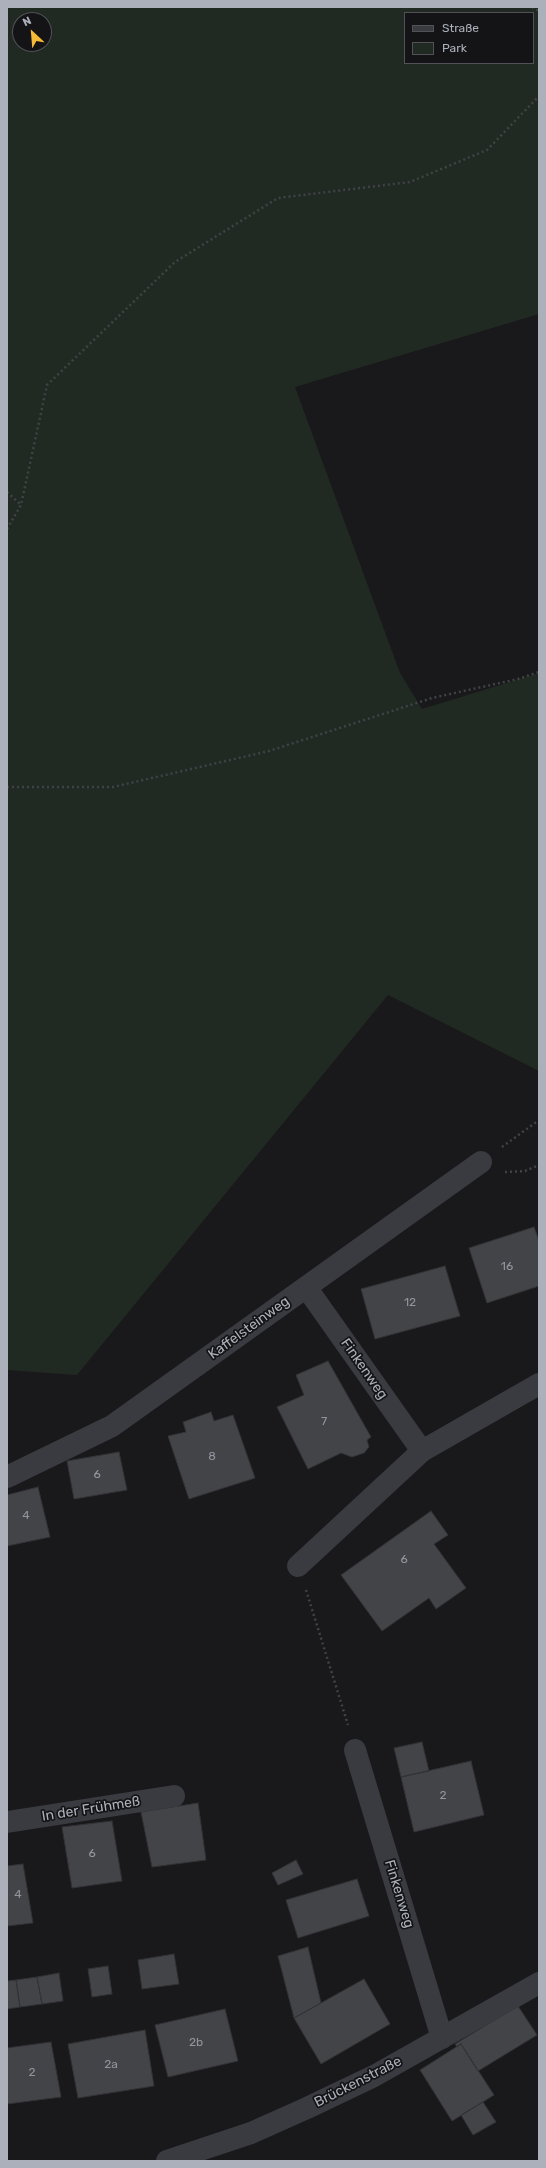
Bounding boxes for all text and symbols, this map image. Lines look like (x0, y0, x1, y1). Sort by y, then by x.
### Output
north arrow (12, 12, 52, 52)
legend (404, 12, 534, 64)
text: N (21, 14, 33, 29)
text: Straße (442, 21, 479, 35)
text: Park (442, 41, 467, 55)
house number: 16 (501, 1260, 513, 1274)
street label: Kaffelsteinweg (205, 1293, 293, 1363)
house number: 12 (404, 1296, 416, 1310)
street label: Finkenweg (337, 1335, 391, 1403)
house number: 7 (321, 1415, 327, 1429)
house number: 8 (208, 1450, 216, 1464)
house number: 6 (93, 1468, 101, 1482)
house number: 4 (22, 1509, 30, 1523)
house number: 6 (400, 1553, 408, 1567)
house number: 2 (439, 1789, 447, 1803)
street label: In der Frühmeß (41, 1793, 141, 1825)
house number: 6 (88, 1847, 96, 1861)
street label: Finkenweg (381, 1858, 417, 1930)
house number: 4 (14, 1888, 22, 1902)
house number: 2b (189, 2036, 203, 2050)
street label: Brückenstraße (312, 2053, 404, 2111)
house number: 2a (104, 2058, 118, 2072)
house number: 2 (28, 2066, 36, 2080)

